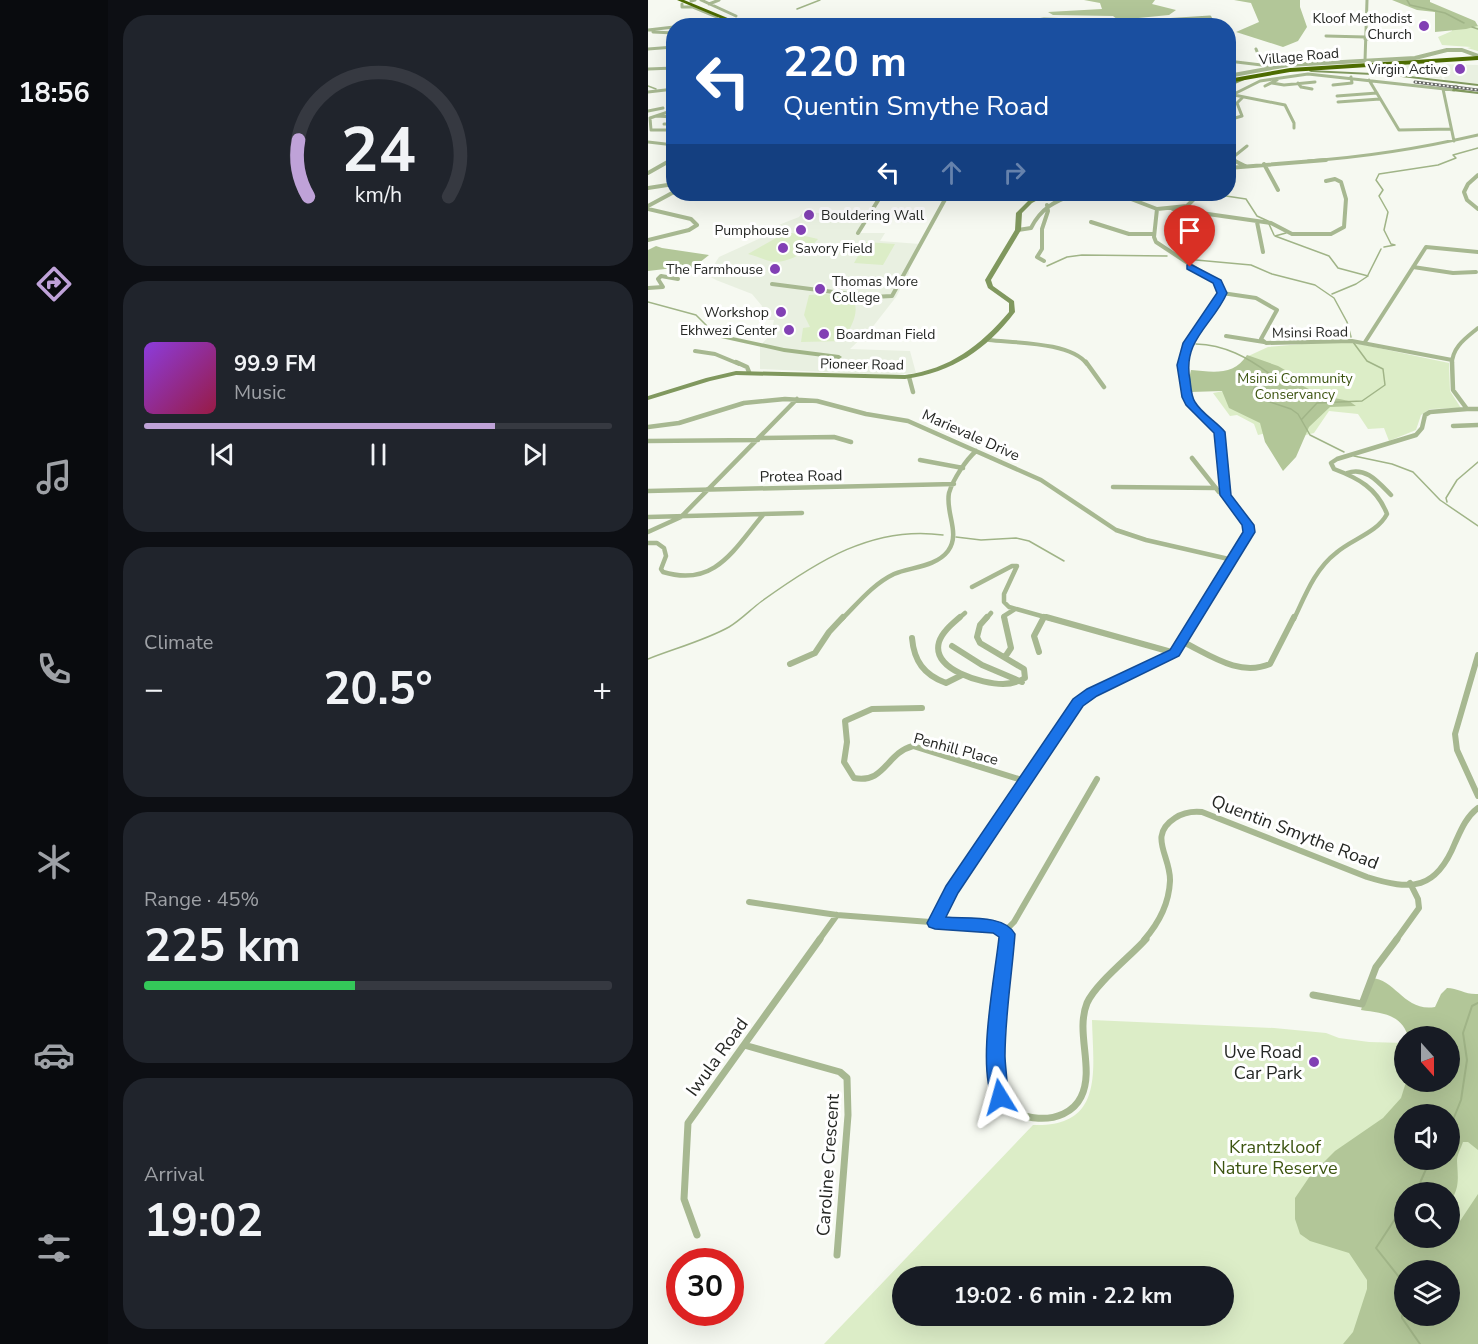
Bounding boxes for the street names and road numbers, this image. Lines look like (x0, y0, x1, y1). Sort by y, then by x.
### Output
street label: Village Road (1257, 44, 1340, 70)
street label: Msinsi Road (1272, 322, 1348, 343)
street label: Pioneer Road (820, 354, 904, 375)
street label: Marievale Drive (919, 405, 1023, 465)
street label: Protea Road (759, 465, 843, 487)
street label: Penhill Place (911, 728, 1001, 770)
street label: Quentin Smythe Road (1208, 789, 1382, 875)
street label: Iwula Road (680, 1013, 754, 1101)
street label: Caroline Crescent (811, 1092, 845, 1237)

